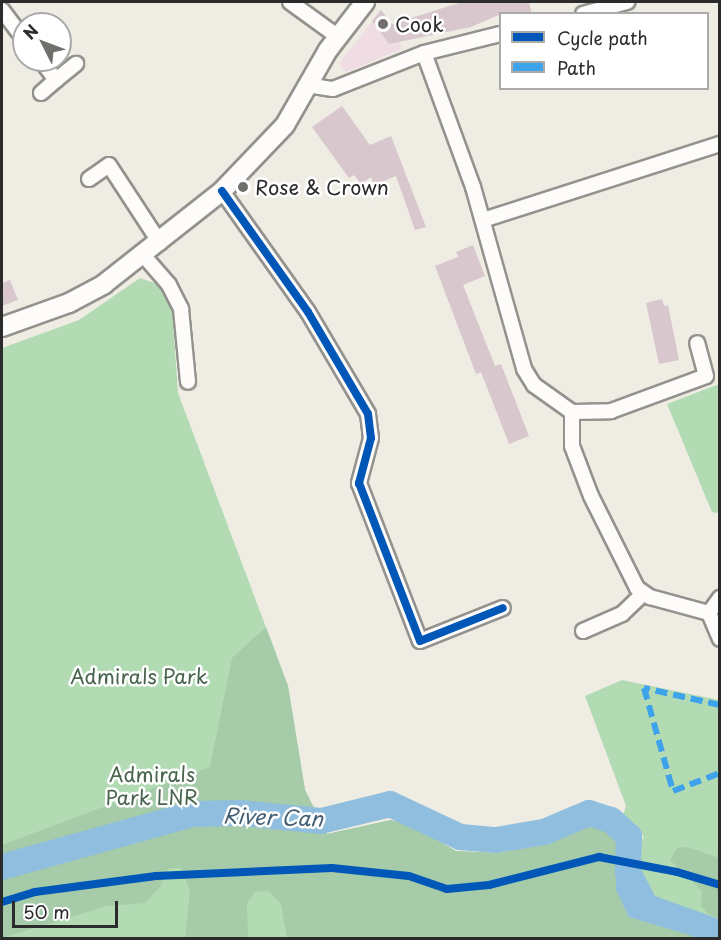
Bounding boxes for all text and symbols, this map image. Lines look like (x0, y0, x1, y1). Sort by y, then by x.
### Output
north arrow (12, 12, 72, 72)
place label: Cook (395, 12, 444, 36)
legend (499, 12, 709, 90)
marker: Cook (376, 17, 390, 31)
text: N (17, 19, 43, 44)
text: Cycle path (557, 24, 648, 51)
text: Path (557, 54, 596, 81)
place label: Rose & Crown (255, 175, 389, 199)
marker: Rose & Crown (236, 180, 250, 194)
park label: Admirals Park (70, 664, 208, 688)
park label: Admirals Park LNR (106, 763, 198, 810)
water label: River Can (223, 802, 323, 830)
scale bar (15, 889, 122, 927)
text: 50 m (23, 898, 70, 925)

